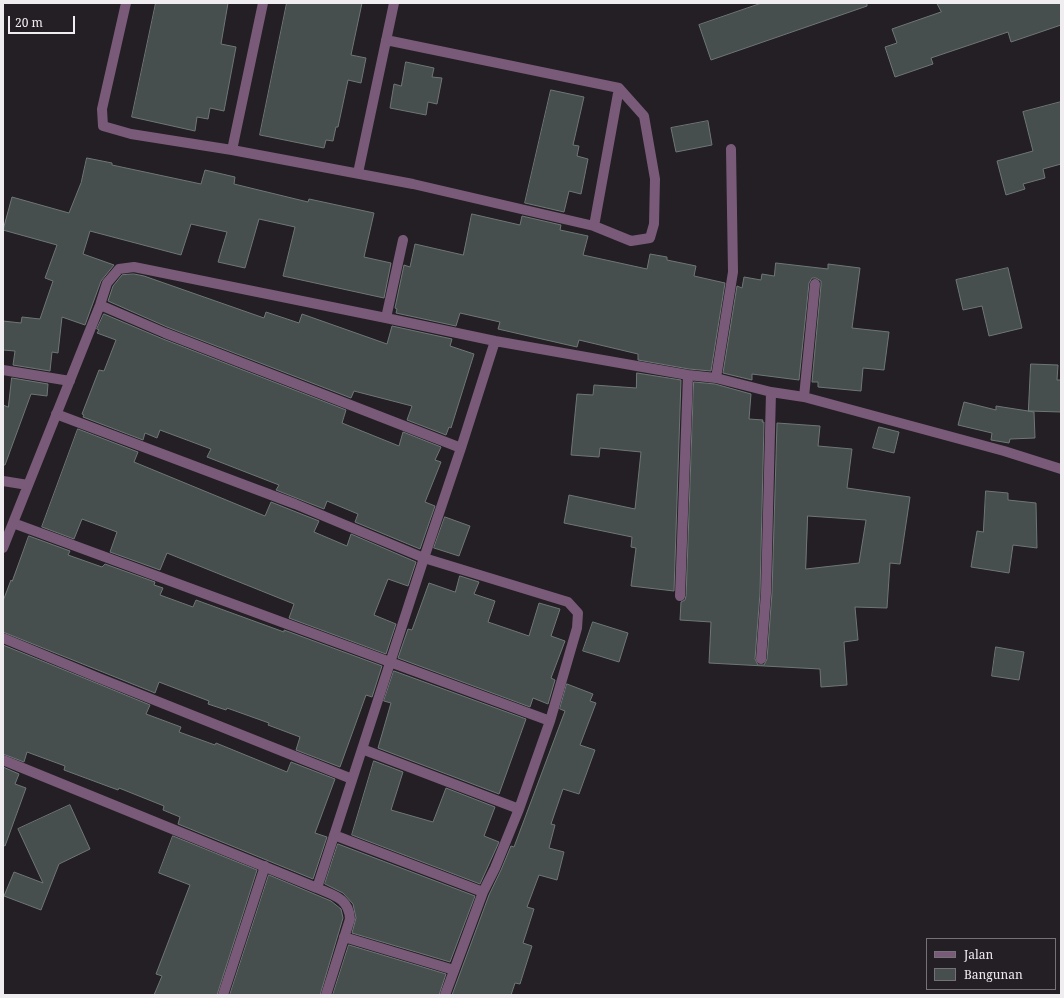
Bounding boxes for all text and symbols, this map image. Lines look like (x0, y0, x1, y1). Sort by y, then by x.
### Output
scale bar (10, 8, 77, 34)
text: 20 m (15, 14, 43, 31)
legend (926, 938, 1056, 990)
text: Jalan (964, 946, 993, 963)
text: Bangunan (964, 966, 1023, 983)

